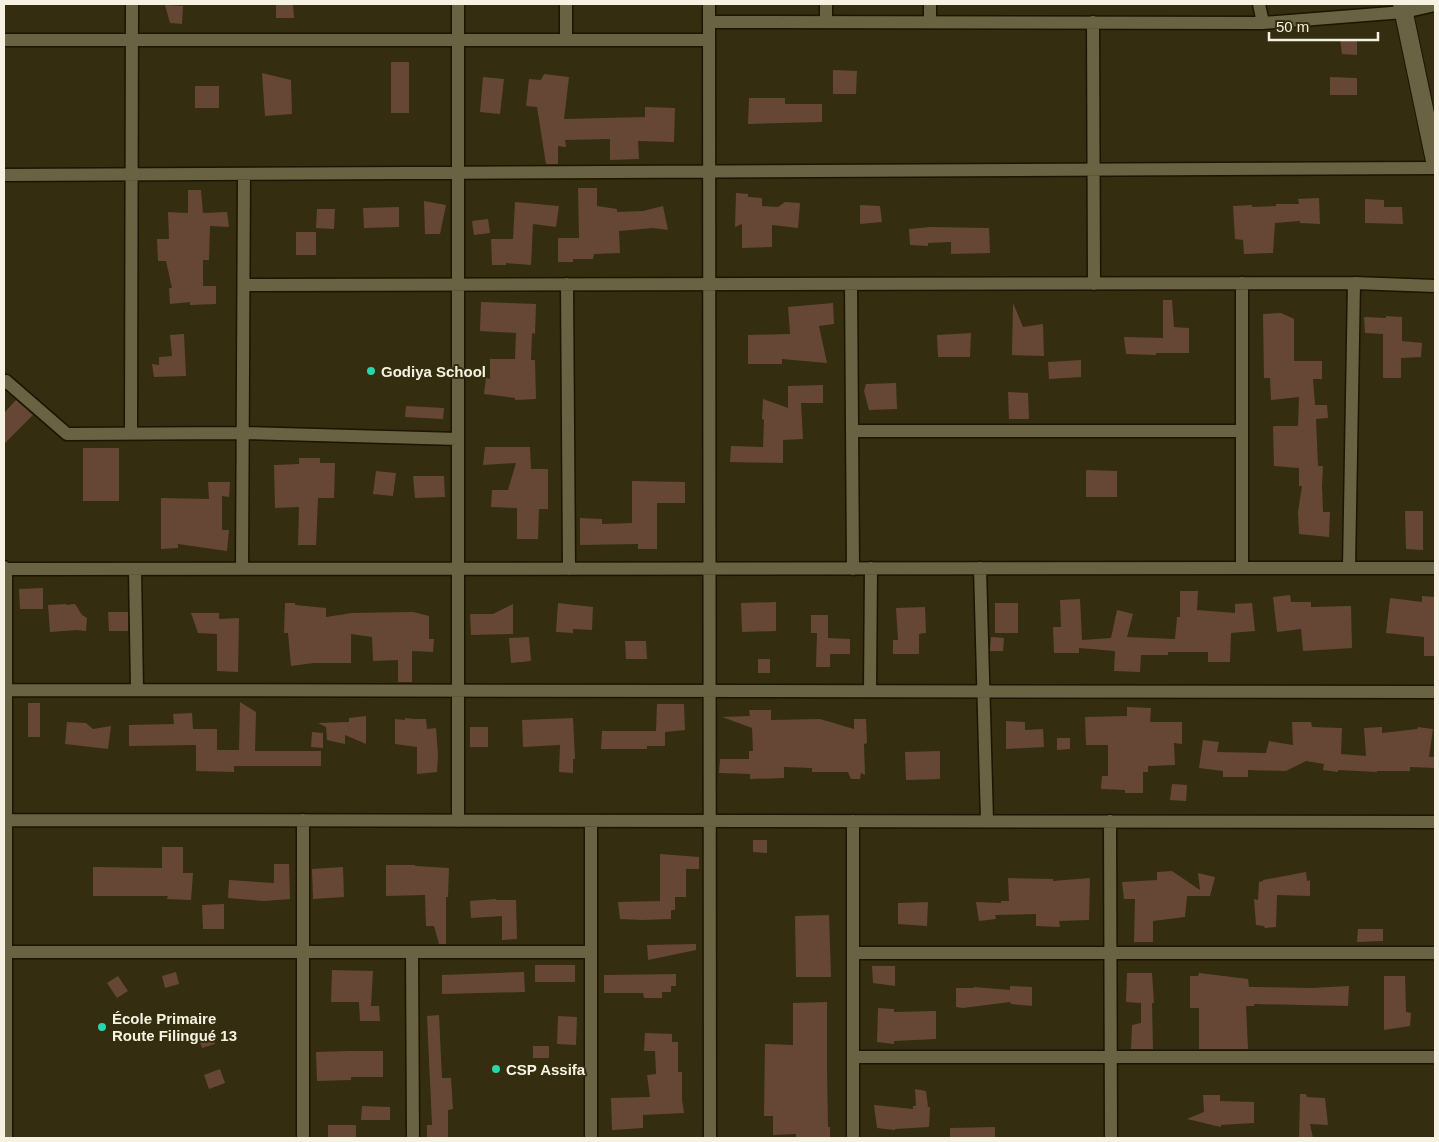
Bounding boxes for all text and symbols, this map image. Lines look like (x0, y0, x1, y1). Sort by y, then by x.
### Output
scale bar (1269, 10, 1378, 42)
text: 50 m (1276, 18, 1309, 35)
place label: Godiya School (381, 363, 486, 380)
marker: Godiya School (365, 365, 377, 377)
place label: École Primaire Route Filingué 13 (112, 1010, 237, 1044)
marker: École Primaire Route Filingué 13 (96, 1021, 108, 1033)
place label: CSP Assifa (506, 1061, 586, 1078)
marker: CSP Assifa (490, 1063, 502, 1075)

